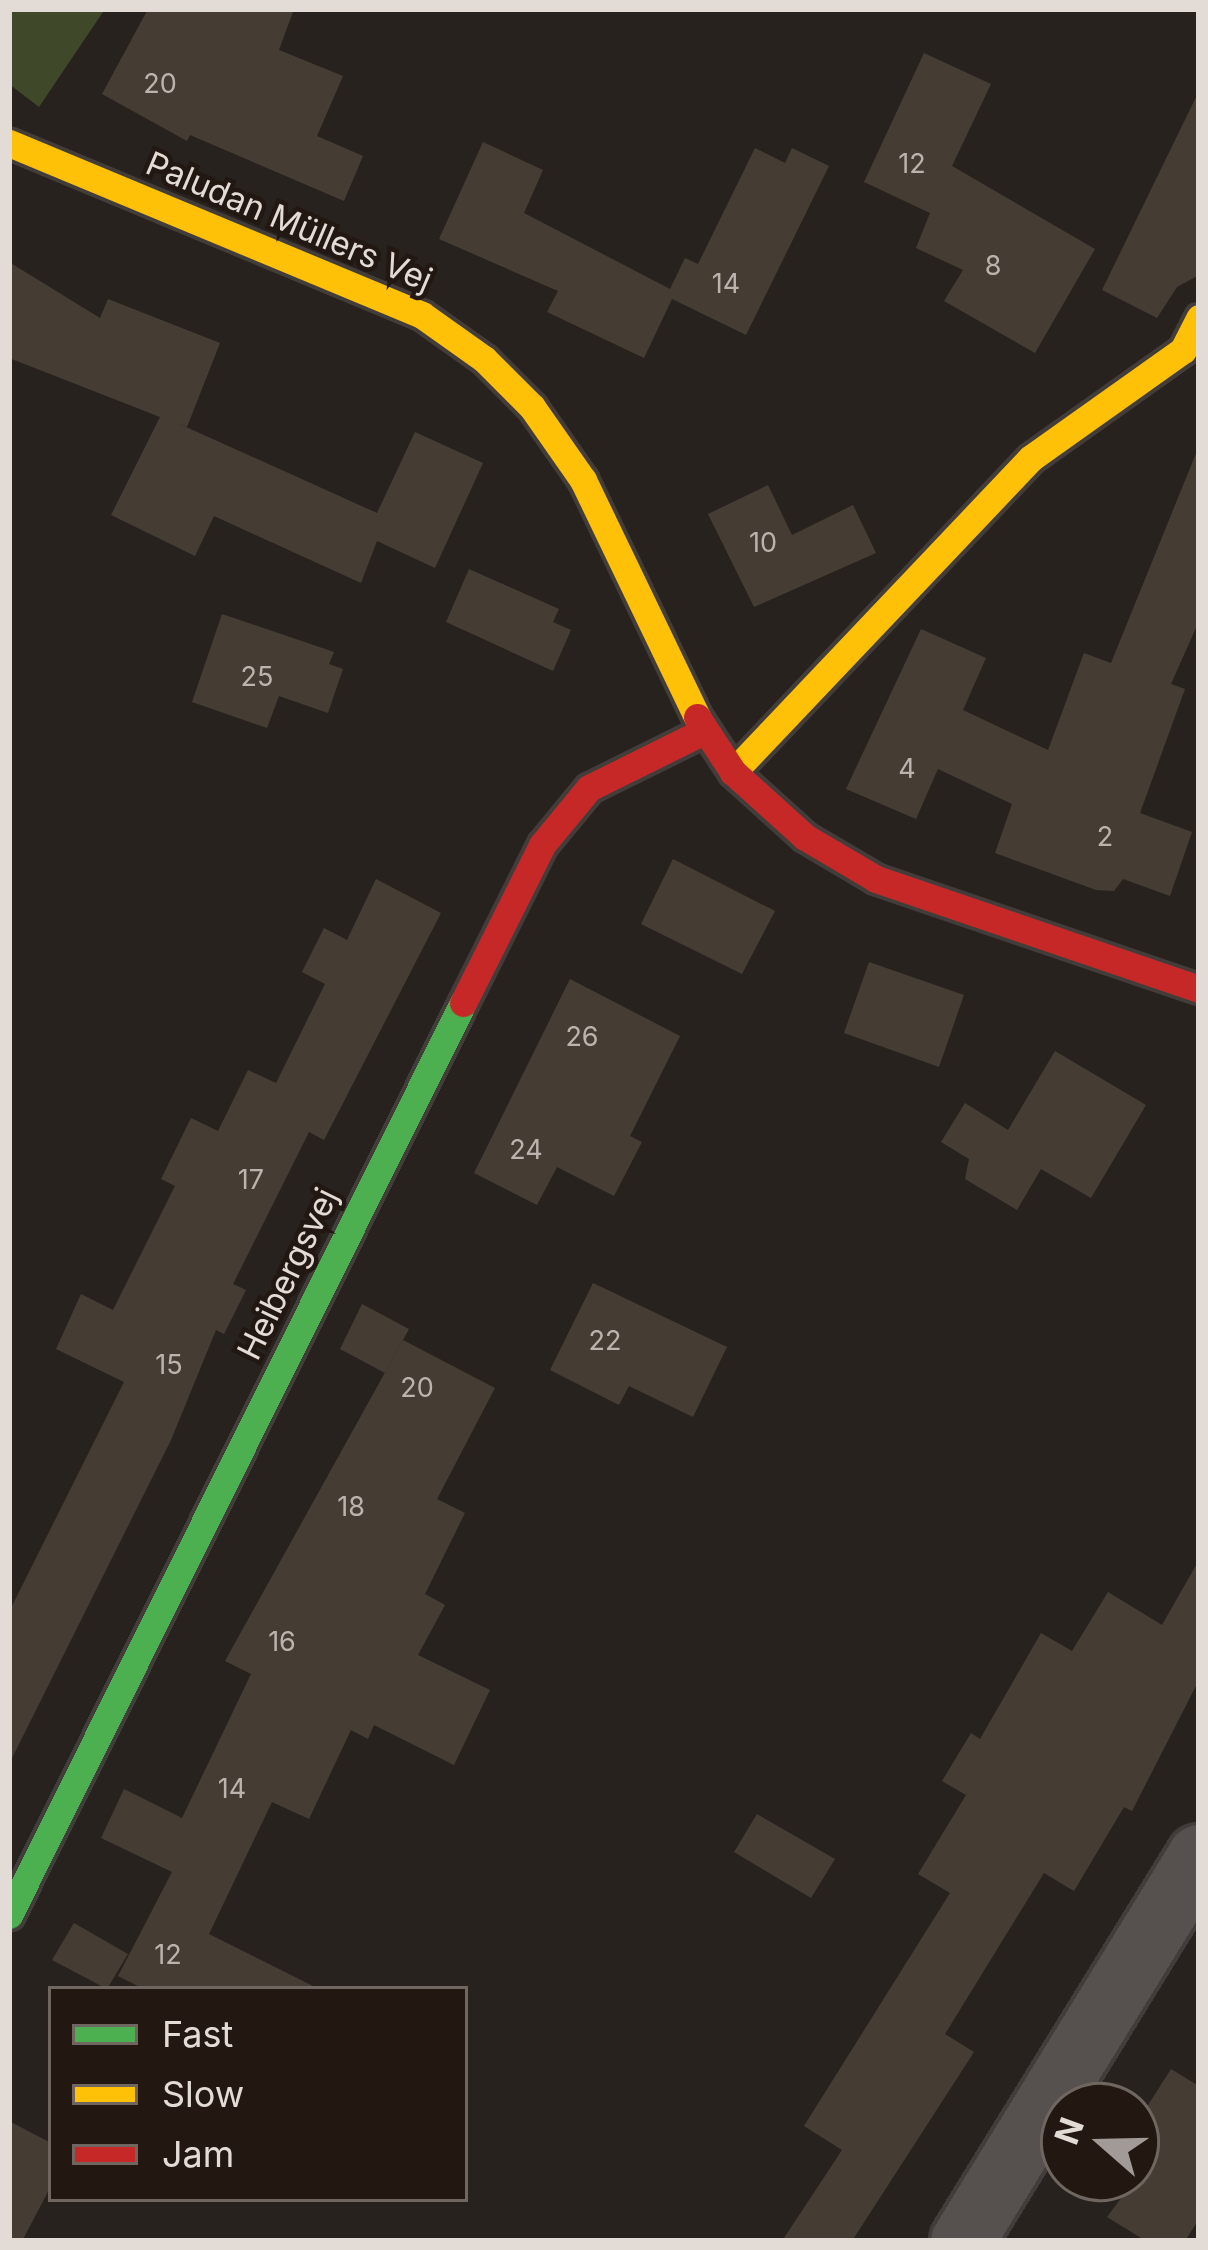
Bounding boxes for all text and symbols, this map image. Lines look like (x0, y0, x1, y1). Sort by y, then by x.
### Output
house number: 20 (143, 68, 177, 100)
street label: Paludan Müllers Vej (140, 144, 438, 300)
house number: 12 (898, 148, 926, 180)
house number: 8 (985, 250, 1001, 282)
house number: 14 (712, 268, 740, 300)
house number: 10 (749, 527, 777, 559)
house number: 25 (241, 661, 273, 693)
house number: 4 (898, 753, 916, 785)
house number: 2 (1097, 821, 1113, 853)
house number: 26 (565, 1021, 599, 1053)
house number: 24 (509, 1134, 543, 1166)
house number: 17 (238, 1164, 264, 1196)
street label: Heibergsvej (229, 1182, 347, 1366)
house number: 22 (589, 1325, 621, 1357)
house number: 15 (155, 1349, 183, 1381)
house number: 20 (400, 1372, 434, 1404)
house number: 18 (337, 1491, 365, 1523)
house number: 16 (268, 1626, 296, 1658)
house number: 14 (218, 1773, 246, 1805)
house number: 12 (154, 1939, 182, 1971)
legend (48, 1986, 468, 2202)
text: Fast (162, 2012, 233, 2056)
text: Slow (162, 2072, 244, 2116)
north arrow (1040, 2082, 1160, 2202)
text: N (1046, 2112, 1092, 2149)
text: Jam (162, 2132, 234, 2176)

